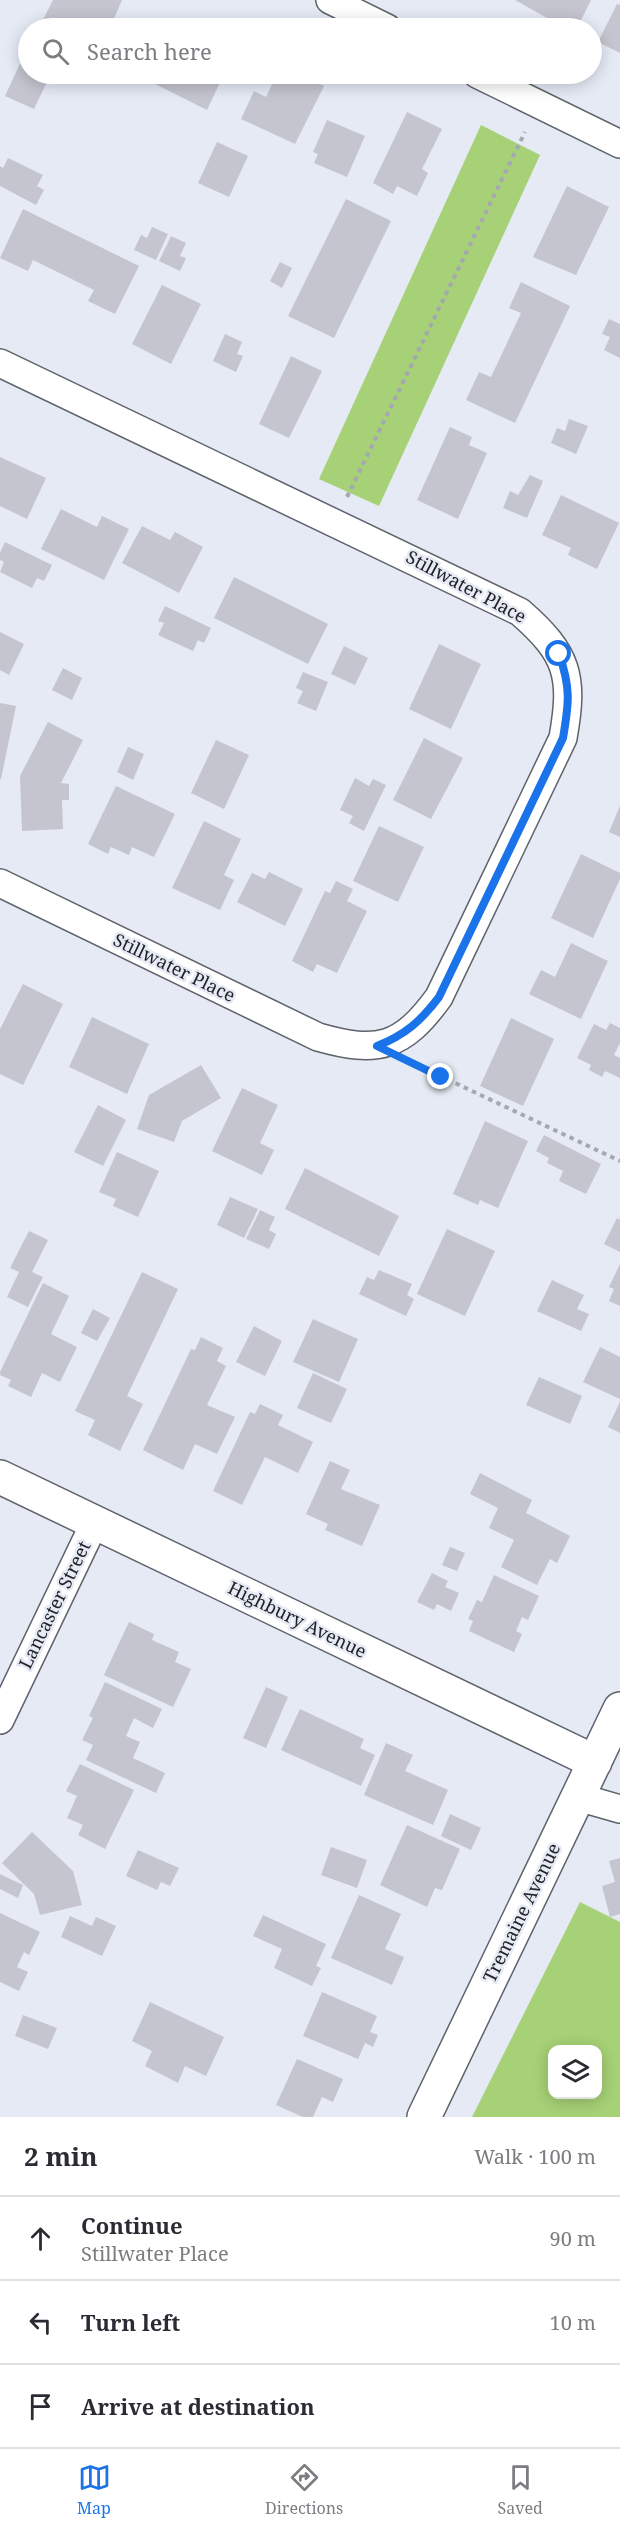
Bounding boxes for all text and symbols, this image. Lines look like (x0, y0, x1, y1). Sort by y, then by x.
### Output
search box (18, 18, 602, 84)
icon: search (39, 35, 72, 68)
text: Search here (87, 36, 212, 66)
street label: Stillwater Place (402, 544, 531, 628)
route start (545, 640, 571, 666)
street label: Stillwater Place (109, 927, 239, 1007)
route end (427, 1063, 453, 1089)
street label: Lancaster Street (13, 1537, 95, 1672)
street label: Highbury Avenue (224, 1575, 371, 1663)
street label: Tremaine Avenue (477, 1839, 565, 1986)
map controls (548, 2045, 602, 2099)
button: layers (548, 2045, 602, 2099)
text: 2 min (24, 2138, 98, 2174)
text: Walk · 100 m (474, 2143, 596, 2170)
text: Continue (81, 2210, 183, 2240)
icon: ahead (24, 2222, 57, 2255)
text: 90 m (550, 2225, 596, 2252)
text: Stillwater Place (81, 2240, 229, 2267)
icon: left (24, 2306, 57, 2339)
text: Turn left (81, 2307, 180, 2337)
text: 10 m (550, 2309, 596, 2336)
icon: arrive (24, 2390, 57, 2423)
text: Arrive at destination (81, 2391, 315, 2421)
tab: Map (77, 2461, 111, 2519)
tab: Directions (265, 2461, 343, 2519)
tab: Saved (498, 2461, 543, 2519)

